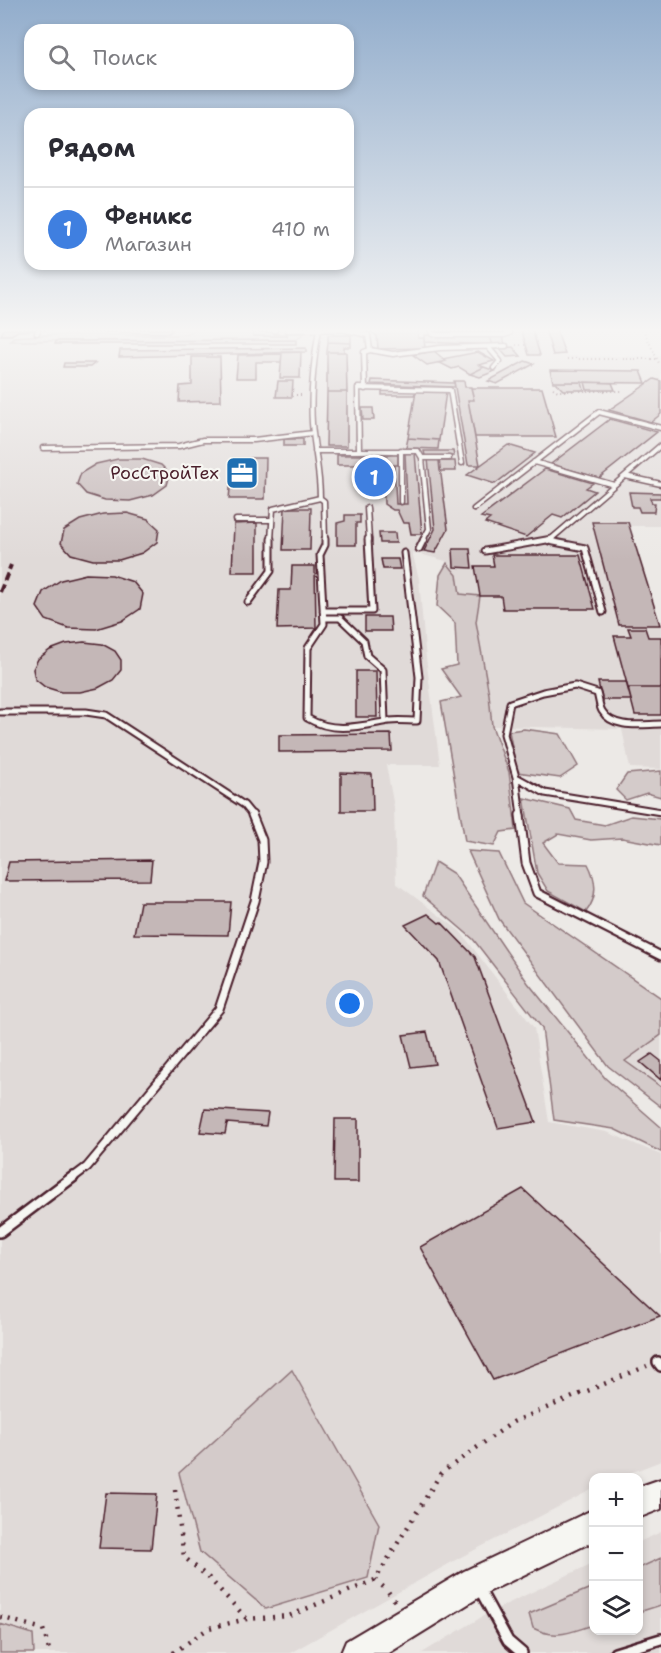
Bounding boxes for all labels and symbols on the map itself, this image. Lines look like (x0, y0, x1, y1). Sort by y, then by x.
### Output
pin: 1 (354, 454, 394, 500)
office icon: РосСтройТех (224, 455, 260, 491)
place label: РосСтройТех (110, 461, 219, 485)
your location (335, 989, 364, 1018)

